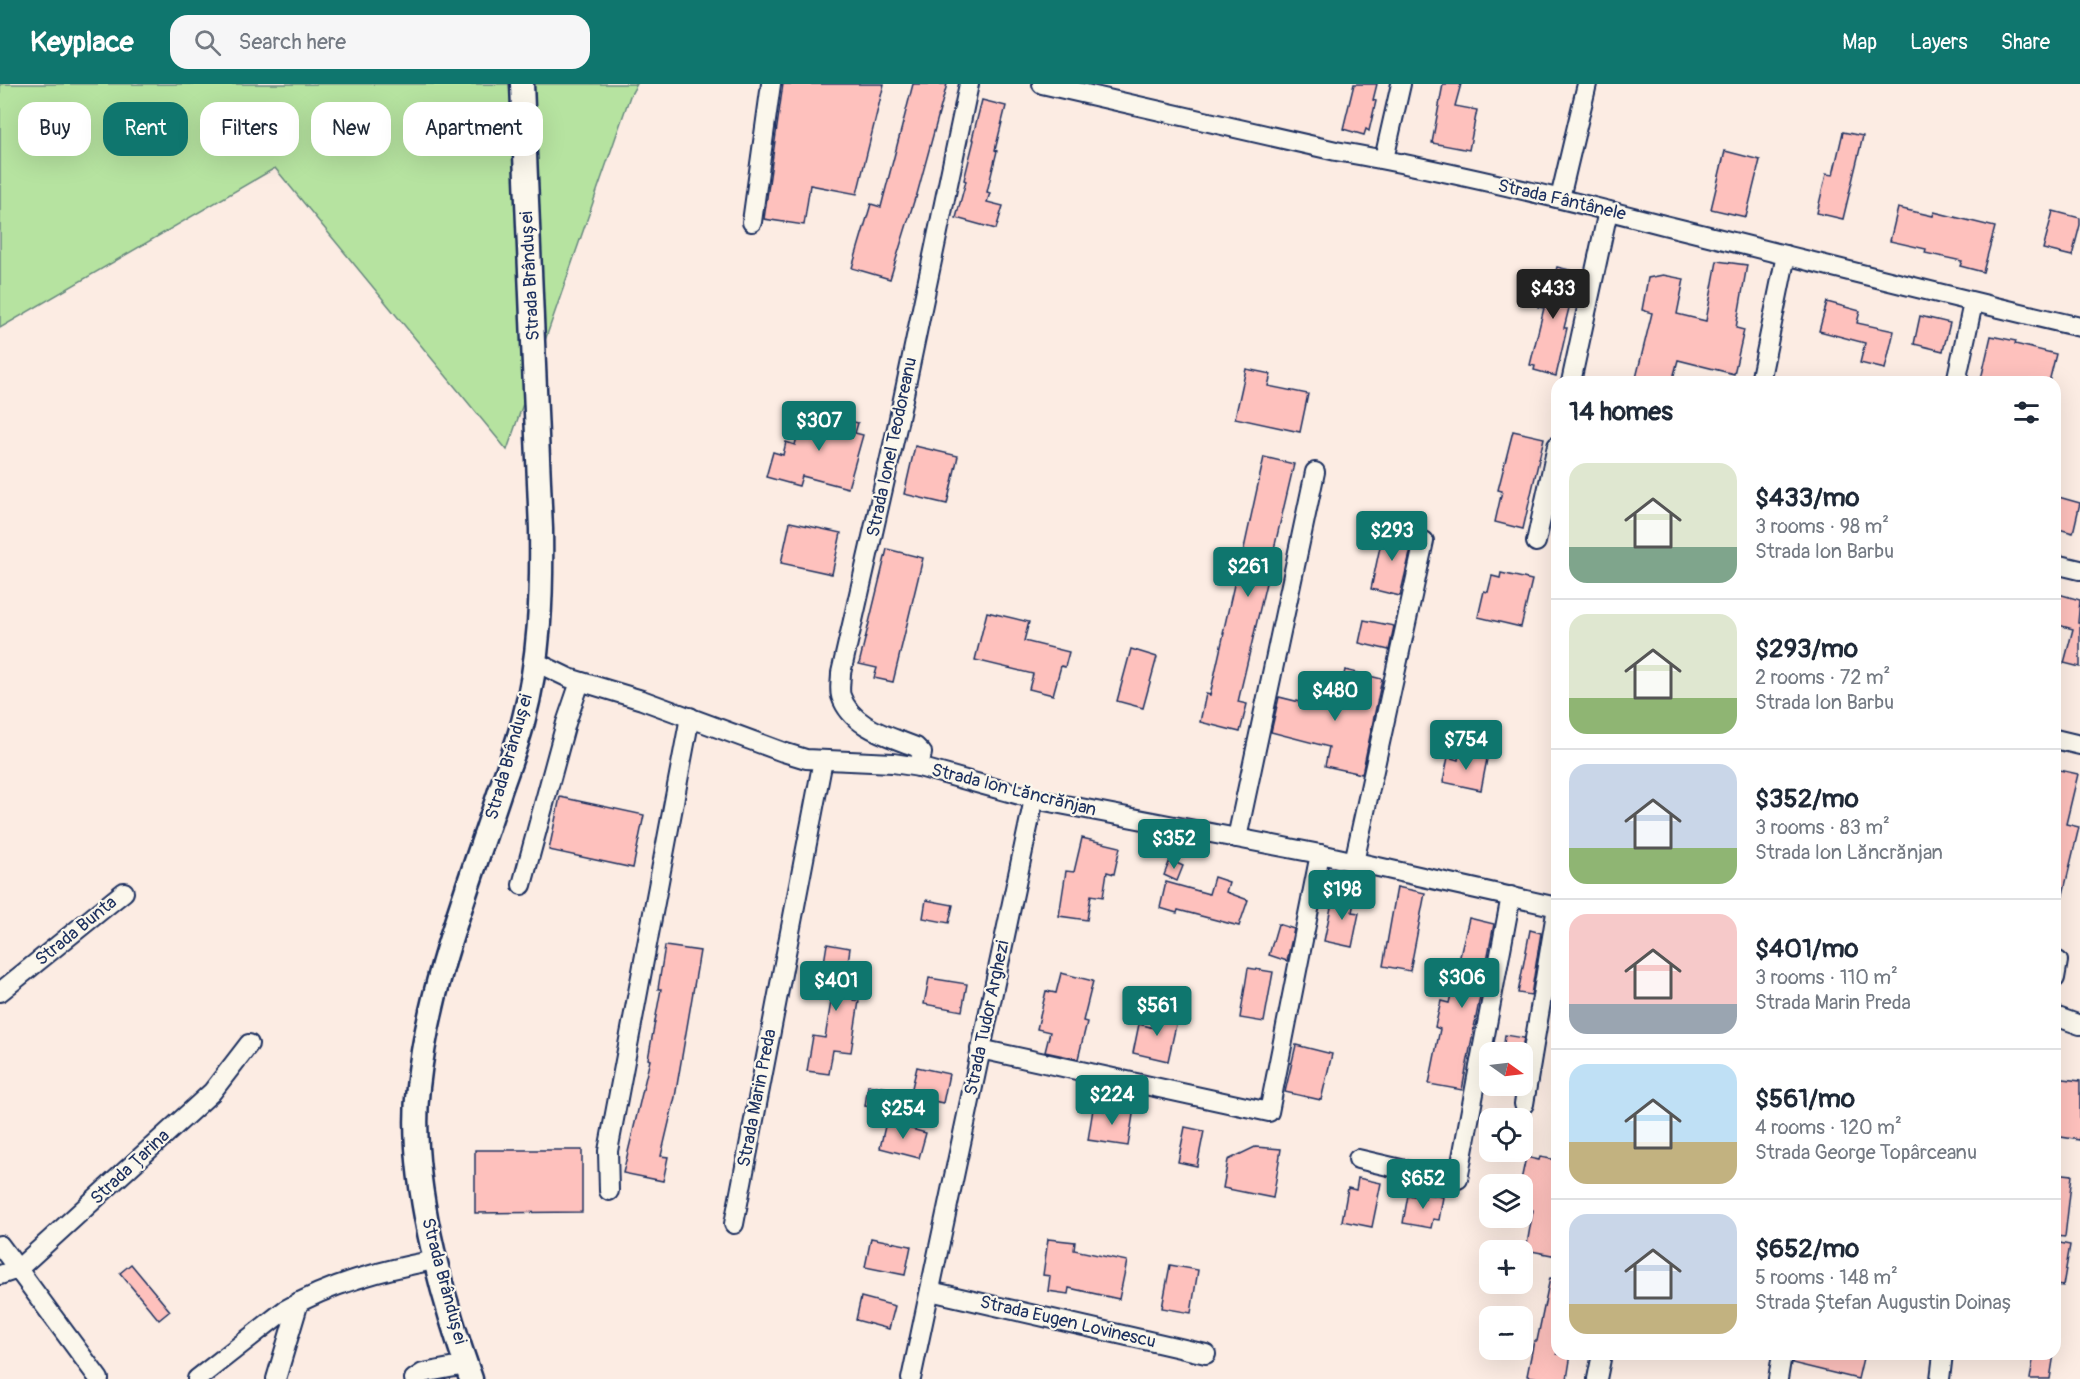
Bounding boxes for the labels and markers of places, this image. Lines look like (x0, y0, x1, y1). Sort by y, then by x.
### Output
pin: $433 (1517, 269, 1589, 320)
pin: $307 (783, 401, 855, 452)
pin: $293 (1356, 511, 1428, 562)
pin: $261 (1212, 547, 1284, 598)
pin: $480 (1299, 671, 1371, 722)
pin: $754 (1430, 720, 1502, 771)
pin: $352 (1138, 819, 1210, 870)
pin: $198 (1306, 870, 1378, 921)
pin: $306 (1426, 958, 1498, 1009)
pin: $401 (800, 961, 872, 1012)
pin: $561 (1121, 986, 1193, 1037)
pin: $224 (1076, 1075, 1148, 1126)
pin: $254 (867, 1089, 939, 1140)
pin: $652 (1387, 1159, 1459, 1210)

